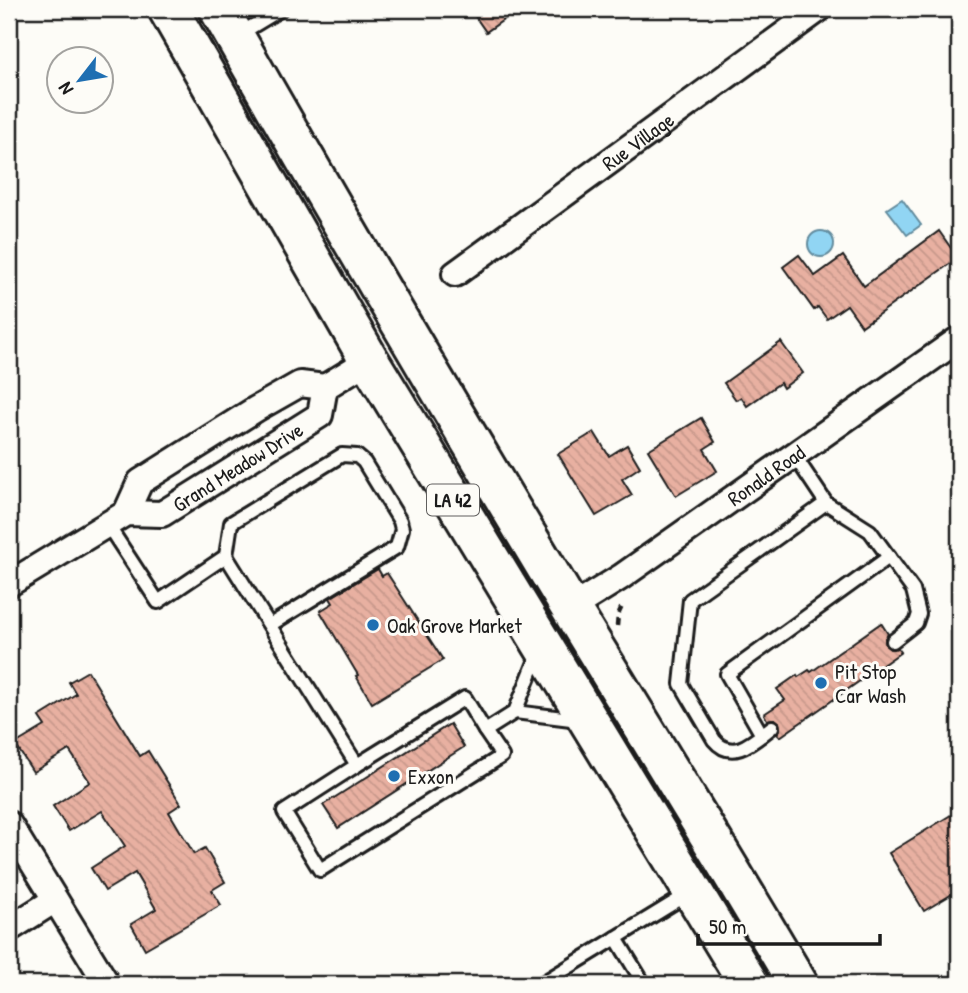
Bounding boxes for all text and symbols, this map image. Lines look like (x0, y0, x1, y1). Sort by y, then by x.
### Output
north arrow (46, 46, 116, 116)
text: N (52, 78, 79, 100)
street label: Rue Village (596, 105, 680, 177)
street label: Grand Meadow Drive (167, 415, 308, 518)
street label: Ronald Road (721, 438, 811, 512)
road number: LA 42 (427, 485, 479, 516)
place label: Oak Grove Market (387, 611, 523, 640)
marker: Oak Grove Market (365, 617, 381, 633)
place label: Pit Stop Car Wash (835, 657, 906, 710)
marker: Pit Stop Car Wash (813, 675, 829, 691)
place label: Exxon (408, 762, 454, 791)
marker: Exxon (386, 768, 402, 784)
scale bar (698, 902, 880, 946)
text: 50 m (709, 912, 746, 941)

